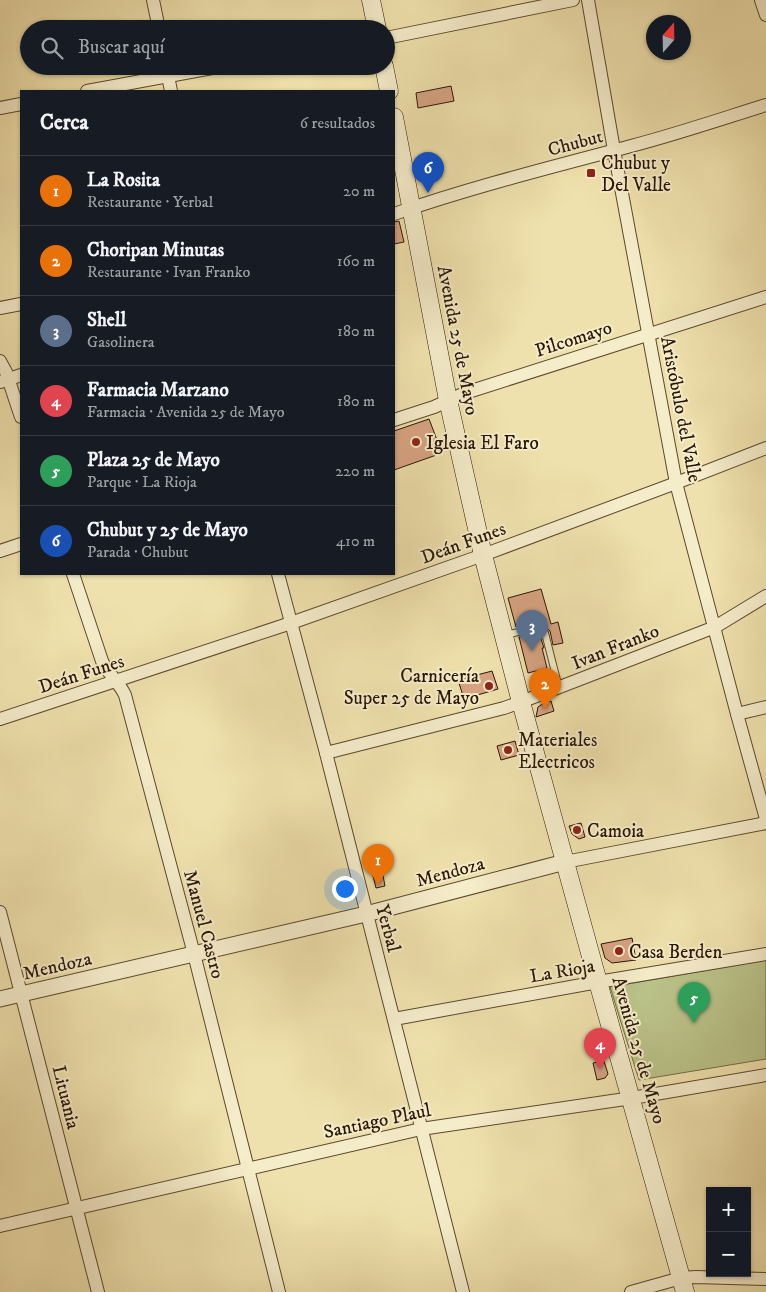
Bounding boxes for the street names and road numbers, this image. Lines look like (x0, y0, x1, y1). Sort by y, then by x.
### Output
street label: Chubut (545, 125, 605, 162)
street label: Avenida 25 de Mayo (432, 263, 483, 417)
street label: Pilcomayo (532, 316, 615, 363)
street label: Aristóbulo del Valle (655, 334, 706, 484)
street label: Deán Funes (418, 517, 509, 569)
street label: Ivan Franko (569, 619, 663, 675)
street label: Deán Funes (36, 650, 127, 699)
street label: Mendoza (414, 852, 487, 893)
street label: Manuel Castro (178, 868, 229, 981)
street label: Yerbal (370, 902, 405, 955)
street label: Mendoza (21, 947, 94, 986)
street label: La Rioja (528, 954, 596, 988)
street label: Avenida 25 de Mayo (607, 974, 671, 1127)
street label: Lituania (47, 1063, 85, 1132)
street label: Santiago Plaul (322, 1099, 433, 1144)

